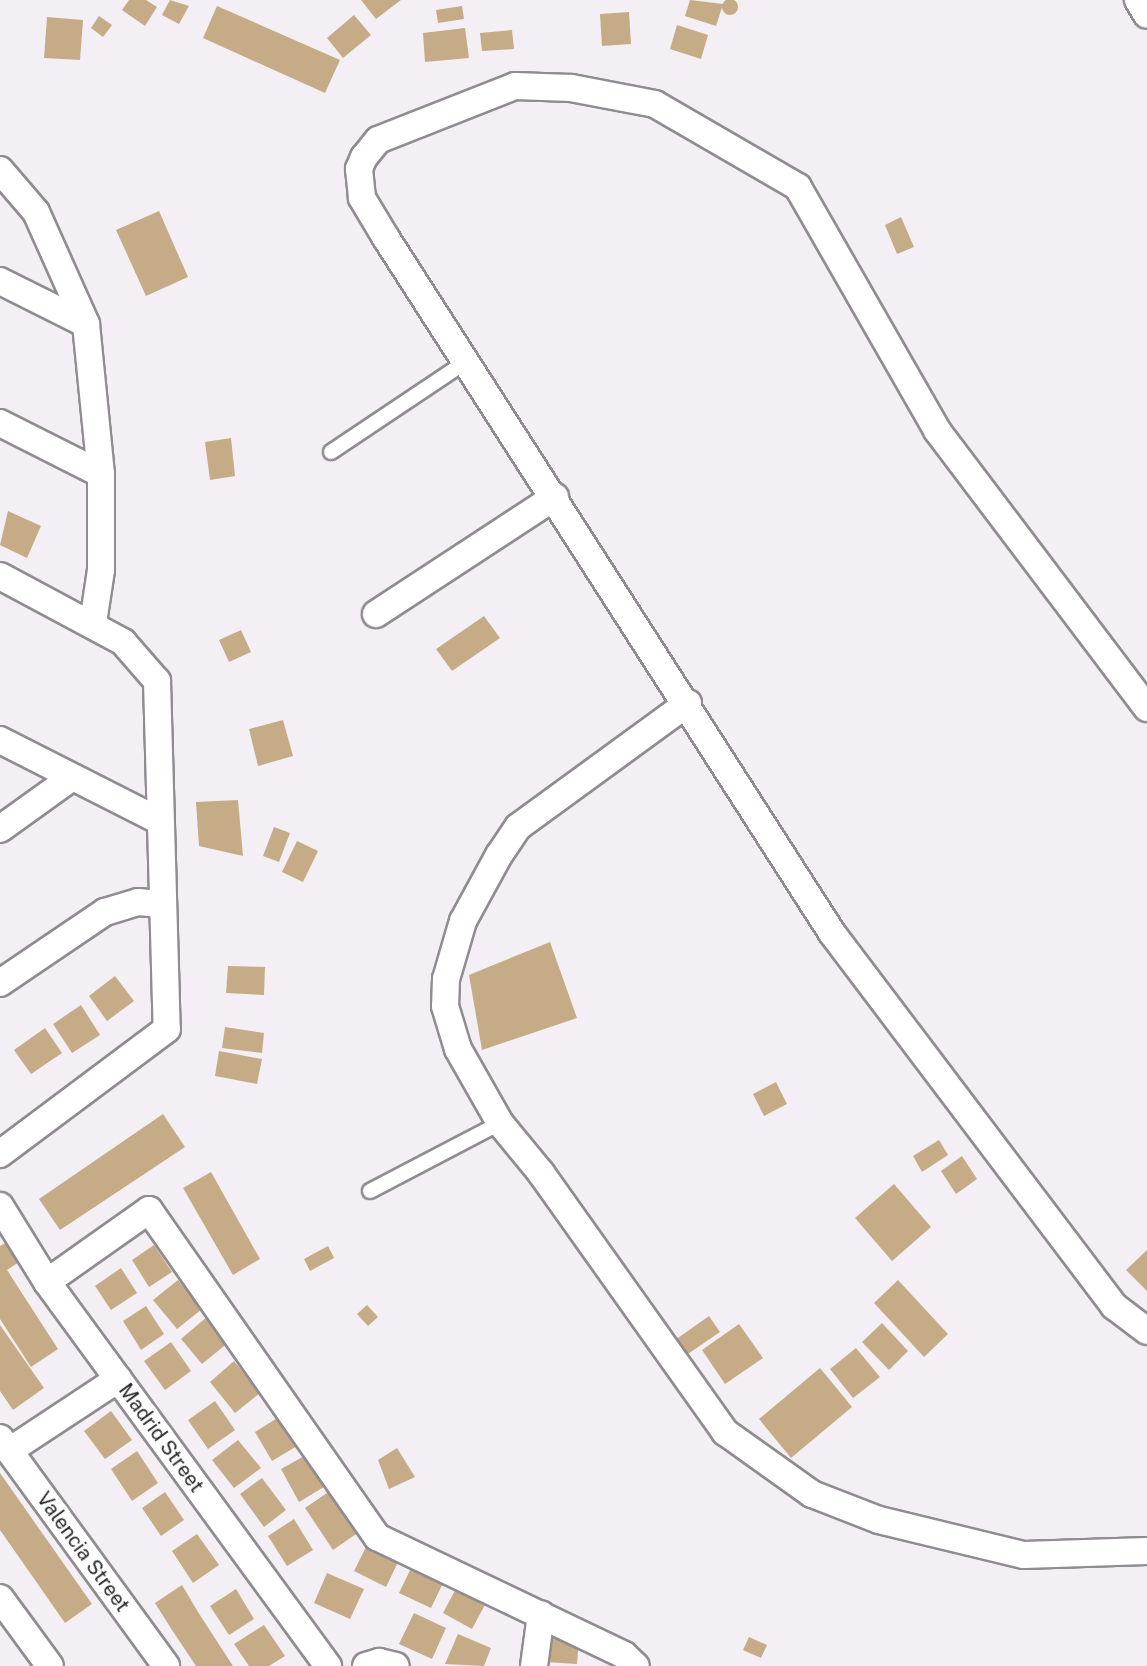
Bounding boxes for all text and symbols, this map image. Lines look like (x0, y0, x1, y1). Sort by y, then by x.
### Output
street label: Madrid Street (113, 1379, 209, 1497)
street label: Valencia Street (32, 1487, 134, 1617)

